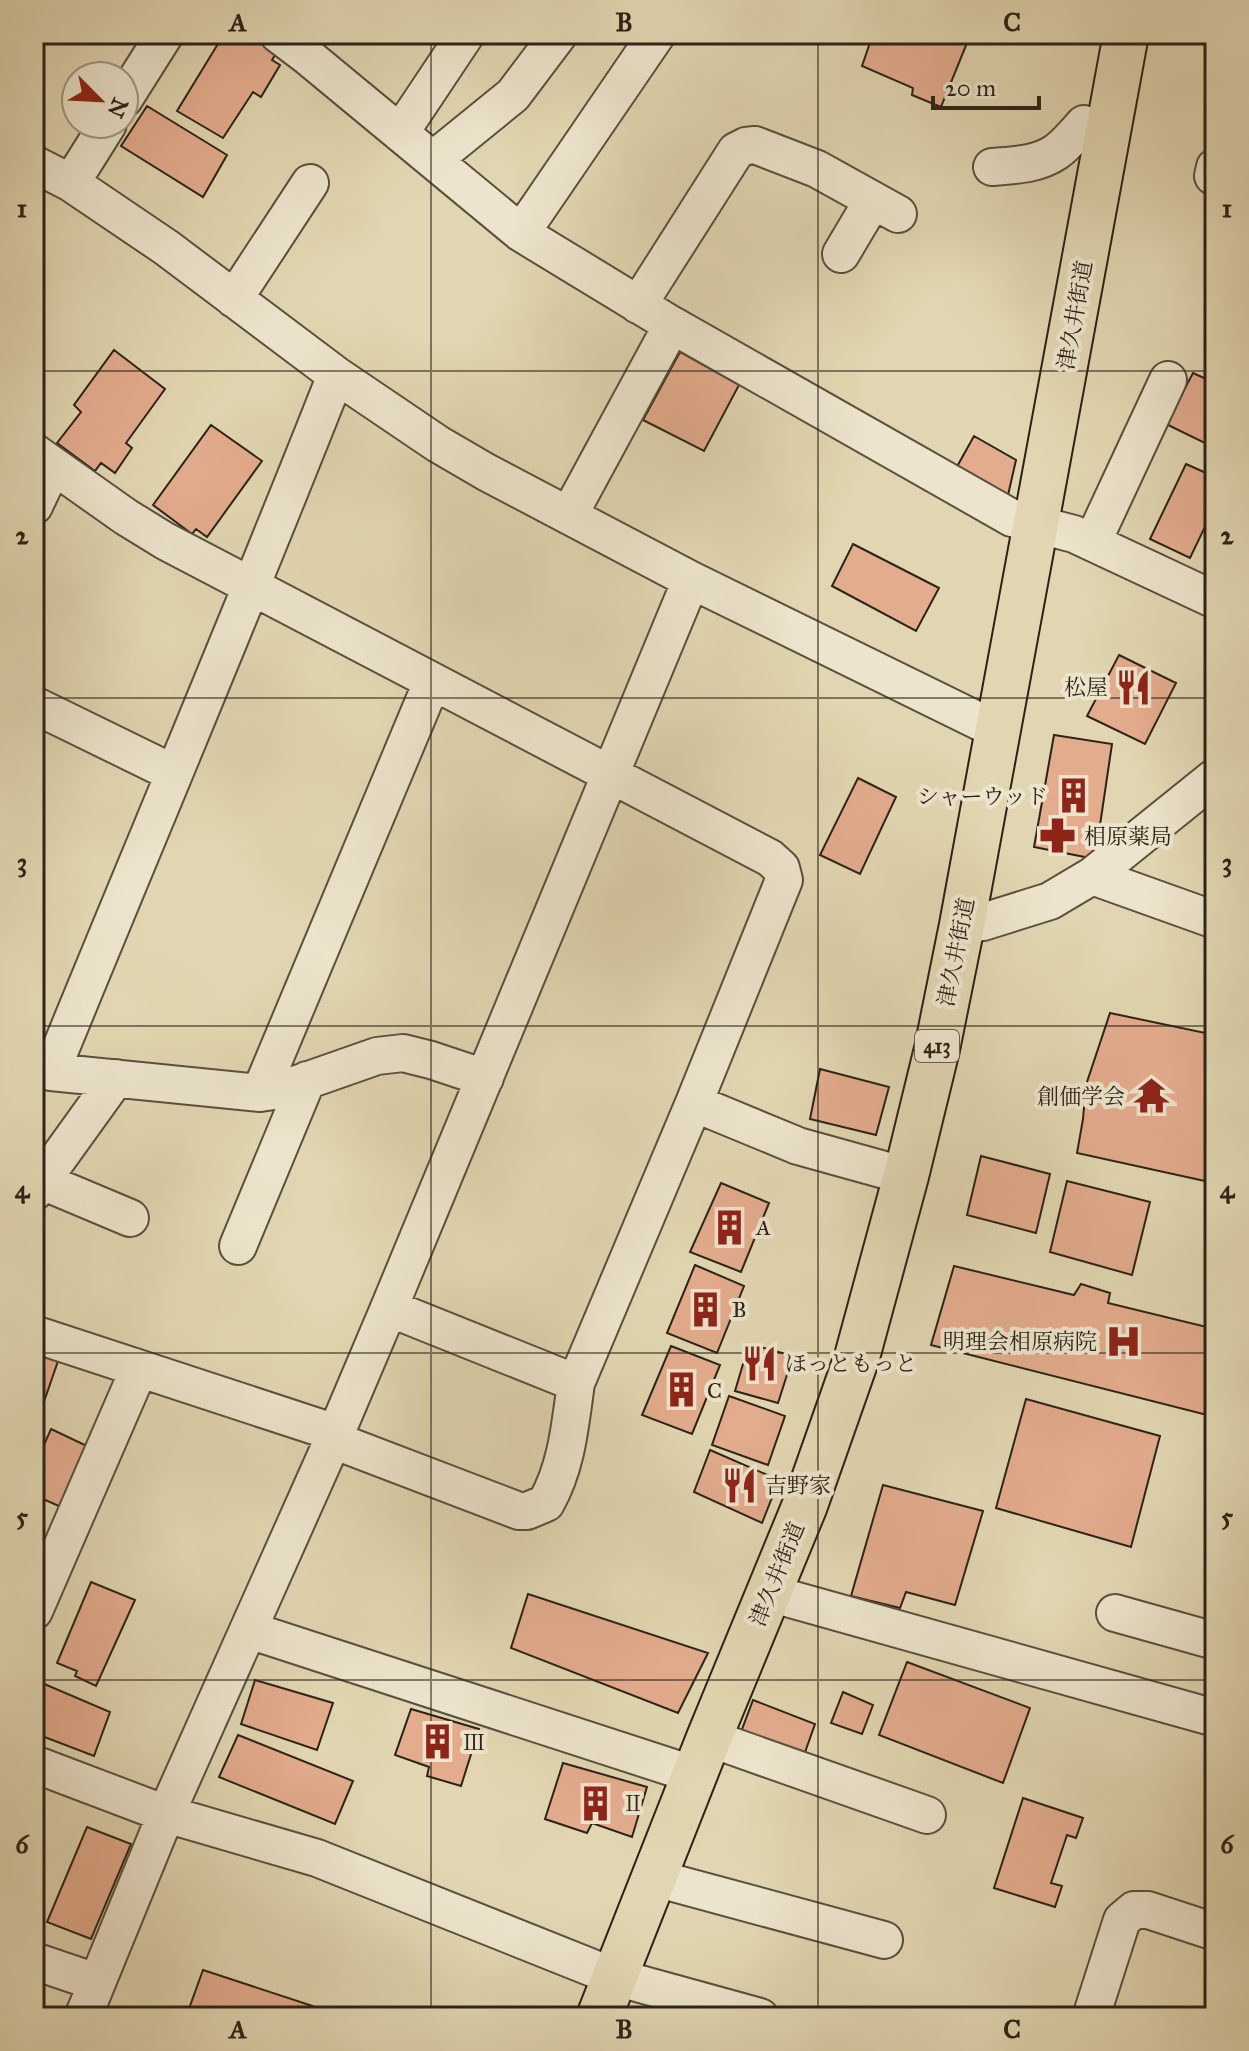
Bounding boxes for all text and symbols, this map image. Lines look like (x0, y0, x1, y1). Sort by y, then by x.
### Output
text: A (227, 6, 247, 38)
text: B (615, 6, 633, 38)
text: C (1003, 6, 1021, 38)
north arrow (60, 60, 140, 140)
scale bar (933, 60, 1039, 110)
text: 20 m (945, 73, 996, 103)
text: N (102, 94, 134, 122)
text: 1 (17, 192, 27, 224)
text: 1 (1222, 192, 1232, 224)
street label: 津久井街道 (1052, 258, 1098, 372)
text: 2 (16, 519, 30, 551)
text: 2 (1221, 519, 1235, 551)
restaurant icon: 松屋 (1115, 668, 1153, 706)
place label: 松屋 (1064, 674, 1108, 701)
building icon: シャーウッド (1055, 777, 1093, 815)
place label: シャーウッド (917, 783, 1048, 810)
pharmacy icon: 相原薬局 (1039, 817, 1077, 855)
place label: 相原薬局 (1084, 823, 1172, 850)
text: 3 (17, 846, 27, 878)
text: 3 (1222, 846, 1232, 878)
street label: 津久井街道 (932, 895, 980, 1009)
road number: 413 (915, 1030, 959, 1062)
temple icon: 創価学会 (1132, 1077, 1170, 1115)
place label: 創価学会 (1037, 1083, 1125, 1110)
text: 4 (15, 1173, 31, 1205)
text: 4 (1220, 1173, 1236, 1205)
building icon: A (711, 1208, 749, 1246)
place label: A (755, 1214, 771, 1241)
building icon: B (687, 1290, 725, 1328)
place label: B (732, 1296, 747, 1323)
hospital icon: 明理会相原病院 (1104, 1322, 1142, 1360)
place label: 明理会相原病院 (943, 1328, 1097, 1355)
restaurant icon: ほっともっと (740, 1344, 778, 1382)
place label: ほっともっと (785, 1350, 917, 1377)
building icon: C (662, 1371, 700, 1409)
place label: C (707, 1377, 722, 1404)
restaurant icon: 吉野家 (720, 1466, 758, 1504)
place label: 吉野家 (765, 1472, 831, 1499)
text: 5 (16, 1500, 29, 1532)
text: 5 (1221, 1500, 1234, 1532)
street label: 津久井街道 (744, 1518, 810, 1630)
building icon: Ⅲ (418, 1723, 456, 1761)
place label: Ⅲ (463, 1729, 485, 1756)
building icon: Ⅱ (577, 1784, 615, 1822)
place label: Ⅱ (622, 1790, 644, 1817)
text: 6 (15, 1828, 30, 1860)
text: 6 (1220, 1828, 1235, 1860)
text: A (227, 2013, 247, 2045)
text: B (615, 2013, 633, 2045)
text: C (1003, 2013, 1021, 2045)

